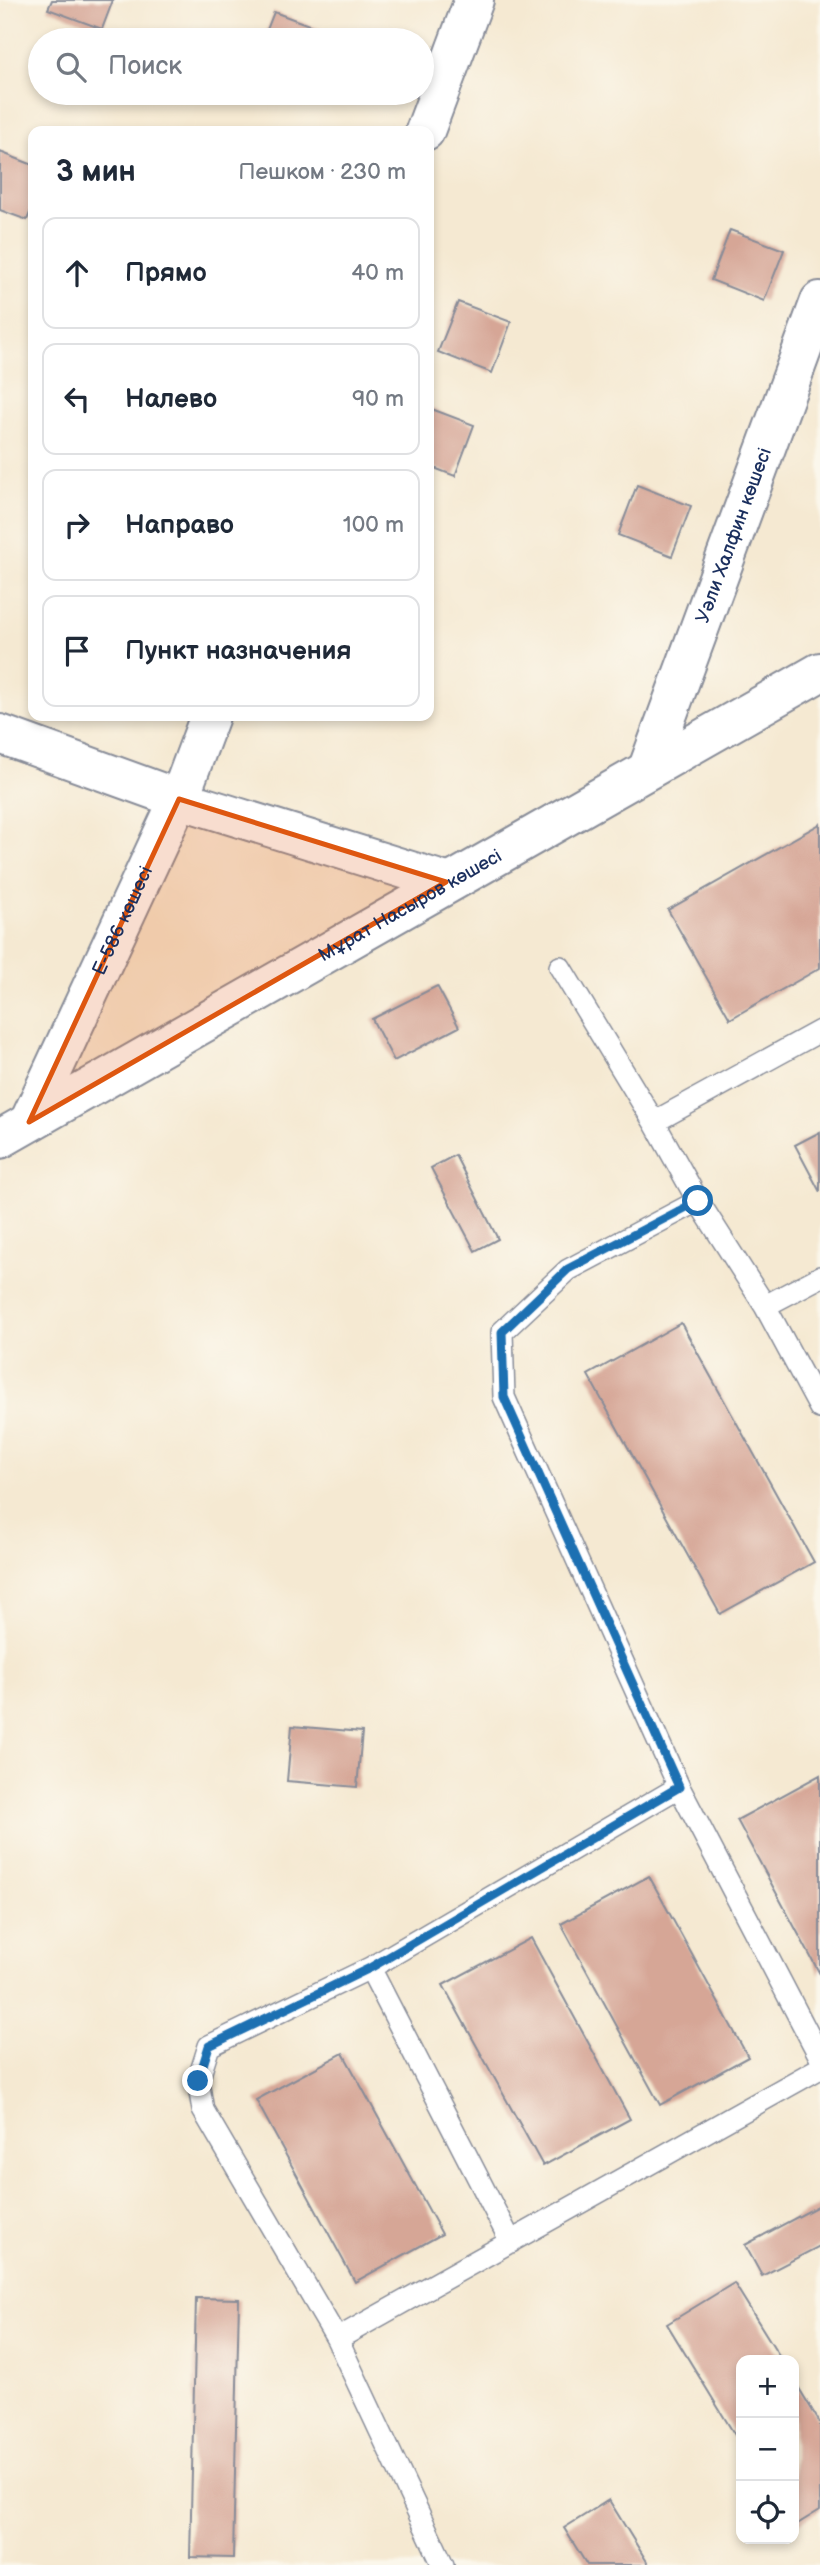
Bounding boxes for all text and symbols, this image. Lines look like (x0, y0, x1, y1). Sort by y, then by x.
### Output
search box (28, 28, 434, 105)
icon: search (52, 48, 90, 86)
text: Поиск (108, 51, 182, 82)
text: 3 мин (56, 154, 136, 190)
text: Пешком · 230 m (238, 158, 406, 186)
icon: ahead (58, 254, 96, 292)
text: Прямо (125, 258, 207, 289)
text: 40 m (351, 259, 404, 287)
icon: left (58, 380, 96, 418)
text: Налево (125, 384, 217, 415)
text: 90 m (352, 385, 404, 413)
street label: Уәли Халфин көшесі (691, 445, 776, 626)
icon: right (58, 506, 96, 544)
text: Направо (125, 510, 234, 541)
text: 100 m (343, 511, 404, 539)
icon: arrive (58, 632, 96, 670)
text: Пункт назначения (125, 636, 351, 667)
street label: Мұрат Насыров көшесі (314, 844, 506, 967)
street label: Е-586 көшесі (87, 862, 158, 979)
route start (682, 1185, 713, 1216)
route end (182, 2065, 213, 2096)
map controls (736, 2355, 799, 2544)
button: + (736, 2355, 799, 2418)
button: − (736, 2418, 799, 2481)
button: locate (736, 2481, 799, 2544)

